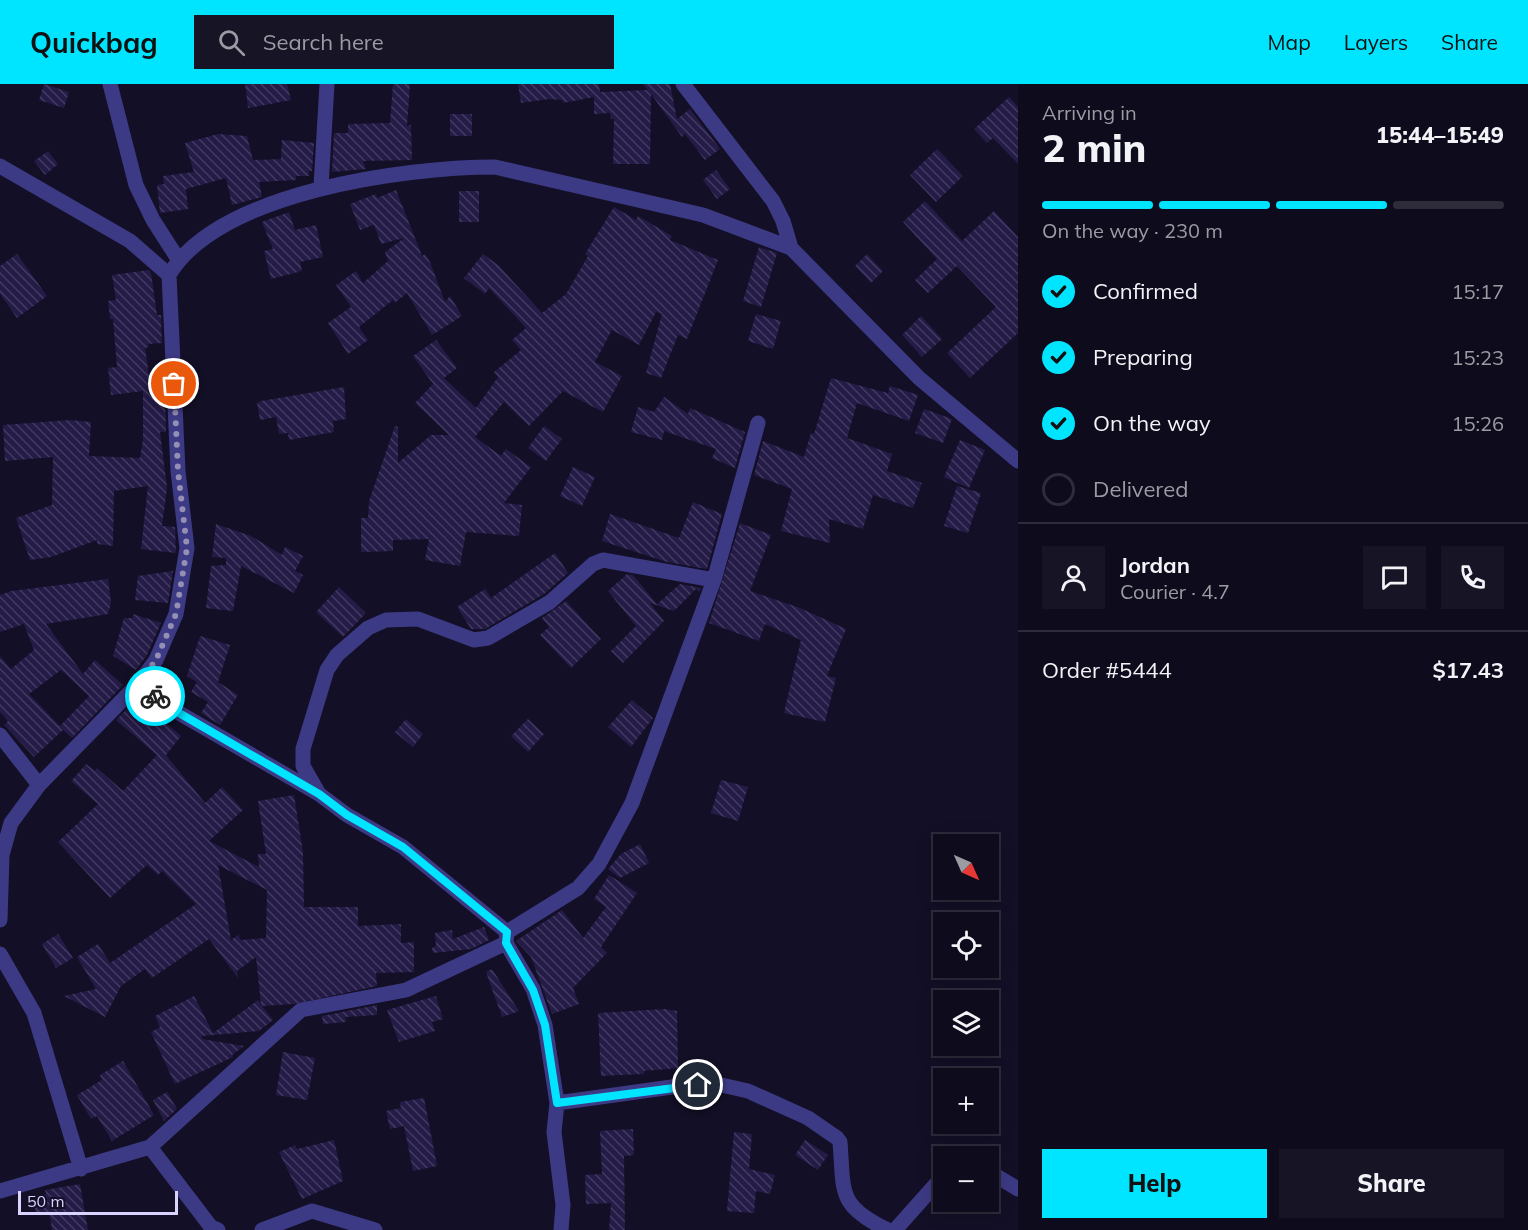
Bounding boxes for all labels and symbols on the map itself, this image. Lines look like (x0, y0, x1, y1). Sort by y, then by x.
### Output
pin (148, 358, 199, 409)
courier (125, 666, 185, 726)
north arrow (933, 834, 999, 900)
pin (672, 1059, 723, 1110)
scale bar (18, 1188, 178, 1216)

